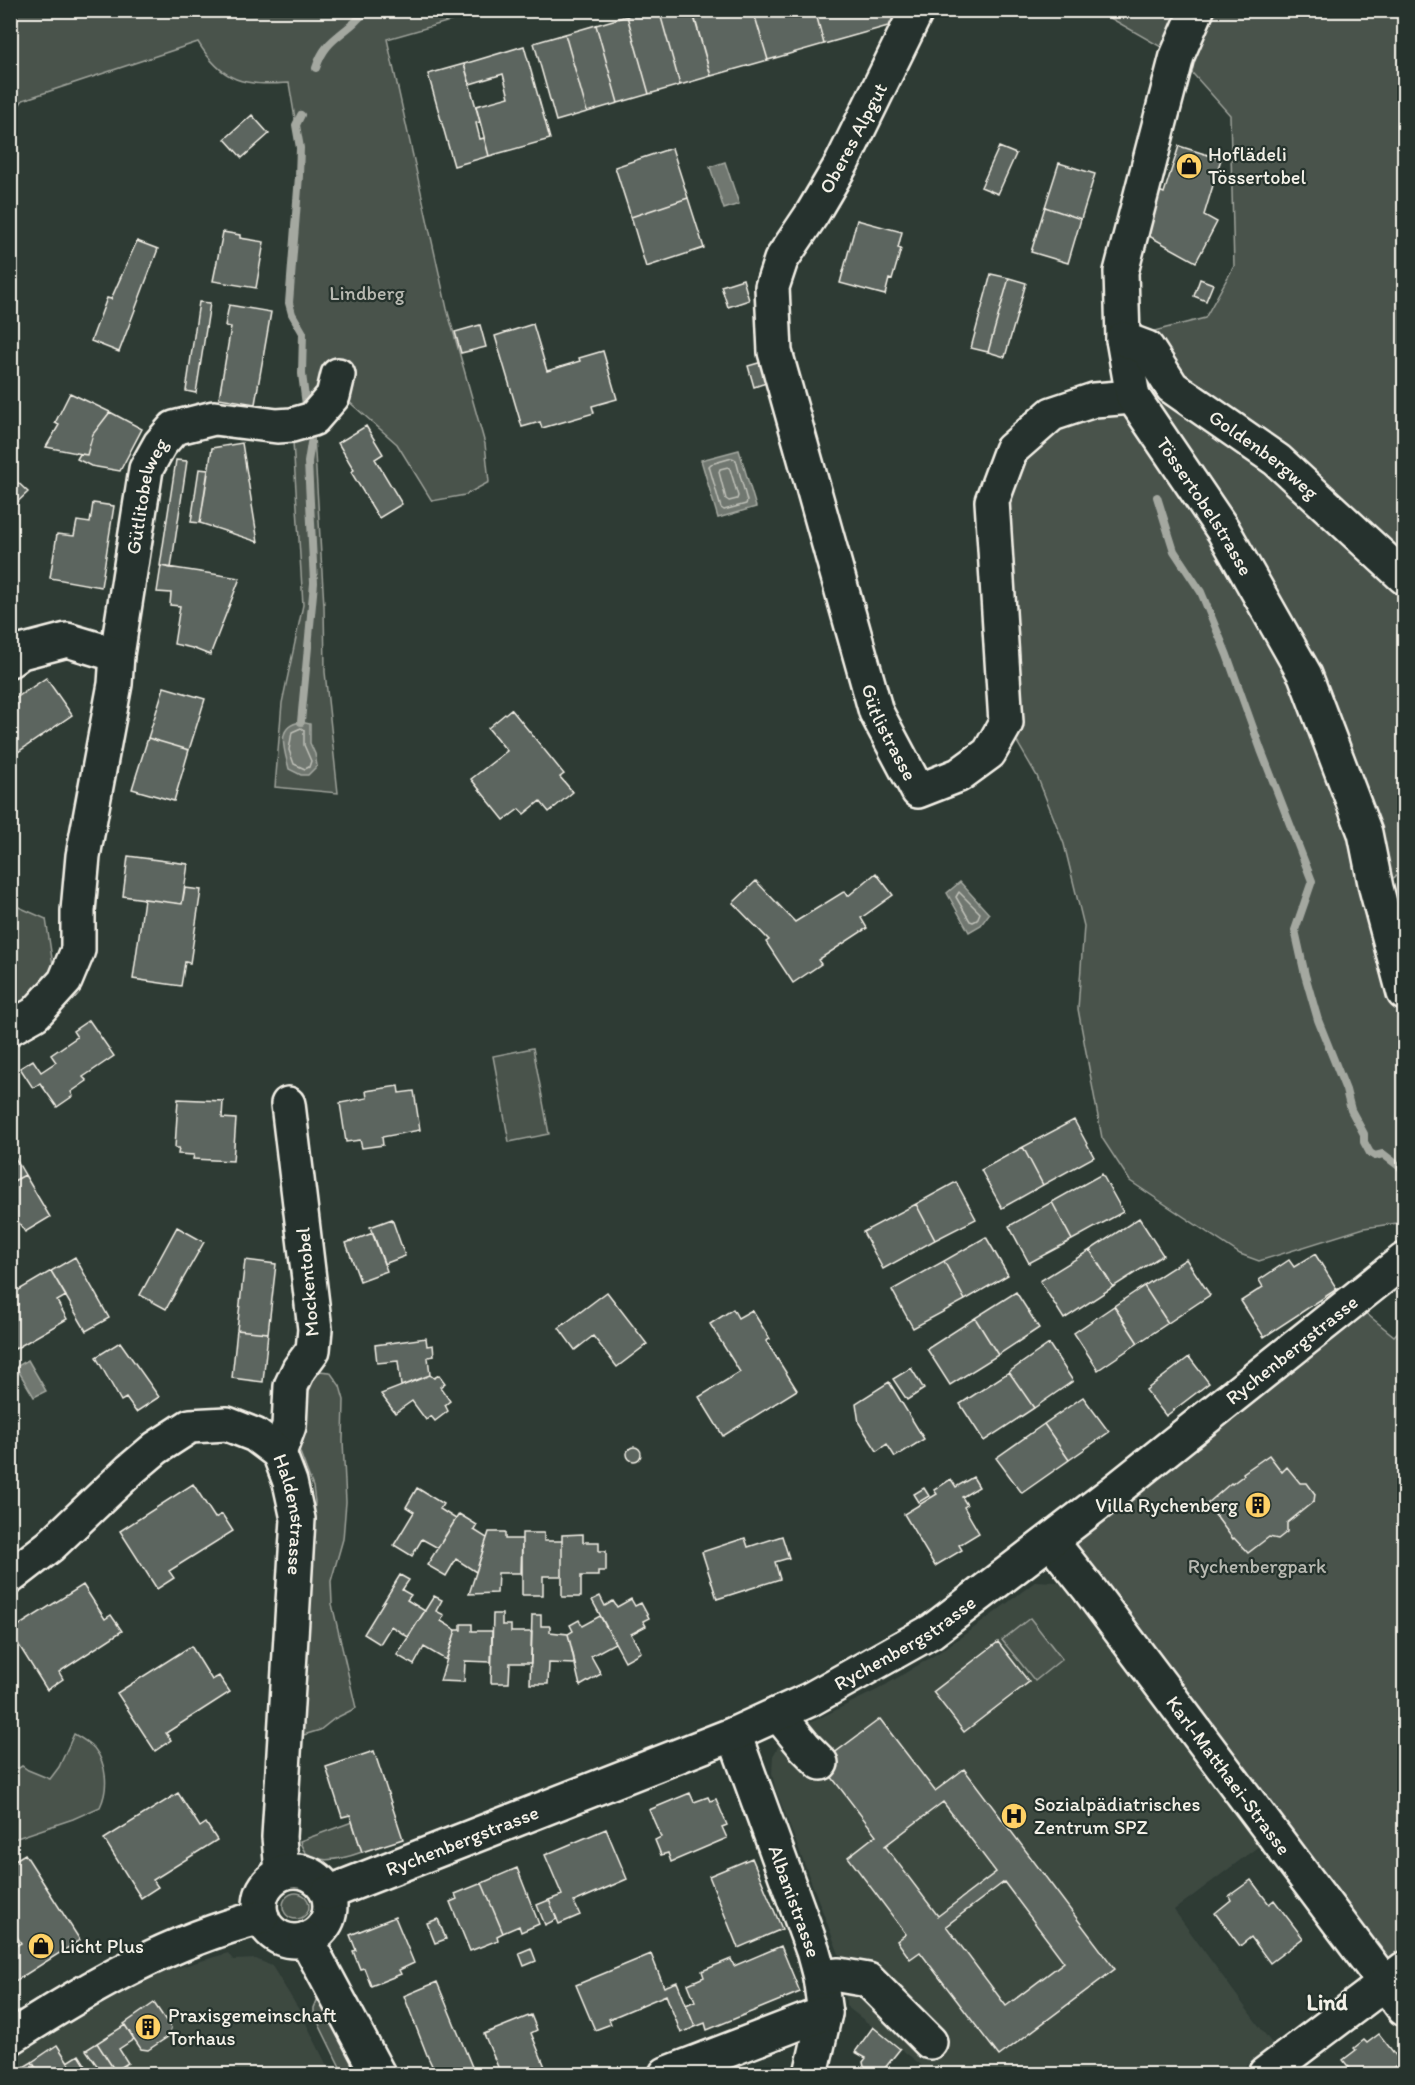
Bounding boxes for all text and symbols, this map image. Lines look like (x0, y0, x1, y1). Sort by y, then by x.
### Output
street label: Oberes Alpgut (814, 78, 892, 198)
place label: Hoflädeli Tössertobel (1208, 142, 1306, 189)
shop icon: Hoflädeli Tössertobel (1174, 151, 1204, 181)
park label: Lindberg (329, 281, 405, 305)
street label: Goldenbergweg (1204, 404, 1324, 505)
street label: Tössertobelstrasse (1151, 432, 1258, 580)
street label: Gütlitobelweg (121, 433, 173, 556)
street label: Gütlistrasse (857, 681, 922, 785)
street label: Mockentobel (290, 1226, 324, 1338)
street label: Rychenbergstrasse (1221, 1290, 1363, 1410)
street label: Haldenstrasse (268, 1450, 310, 1576)
building icon: Villa Rychenberg (1243, 1490, 1273, 1520)
place label: Villa Rychenberg (1095, 1493, 1239, 1517)
park label: Rychenbergpark (1188, 1554, 1327, 1578)
street label: Rychenbergstrasse (830, 1590, 980, 1696)
street label: Karl-Matthaei-Strasse (1161, 1691, 1296, 1860)
place label: Sozialpädiatrisches Zentrum SPZ (1034, 1792, 1200, 1839)
street label: Rychenbergstrasse (382, 1800, 542, 1881)
hospital icon: Sozialpädiatrisches Zentrum SPZ (999, 1801, 1029, 1831)
street label: Albanistrasse (763, 1842, 826, 1960)
shop icon: Licht Plus (26, 1931, 56, 1961)
place label: Licht Plus (60, 1934, 144, 1958)
district label: Lind (1307, 1989, 1348, 2016)
place label: Praxisgemeinschaft Torhaus (168, 2003, 337, 2050)
building icon: Praxisgemeinschaft Torhaus (133, 2012, 163, 2042)

